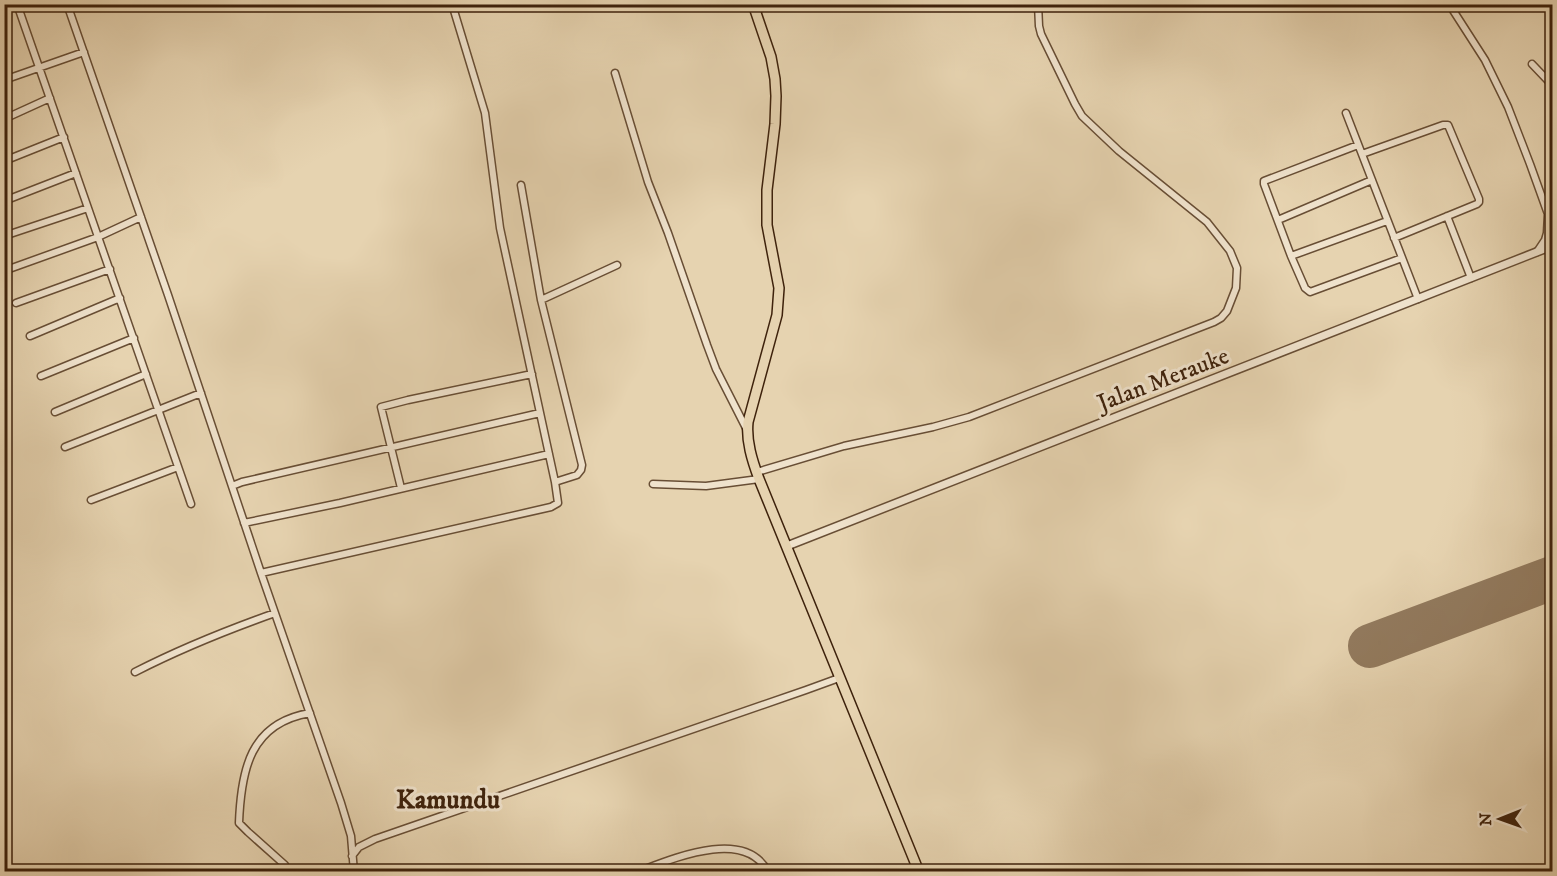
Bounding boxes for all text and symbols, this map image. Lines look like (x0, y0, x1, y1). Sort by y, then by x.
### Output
street label: Jalan Merauke (1092, 341, 1233, 419)
district label: Kamundu (396, 783, 500, 817)
north arrow (1470, 789, 1530, 849)
text: N (1476, 813, 1496, 826)

